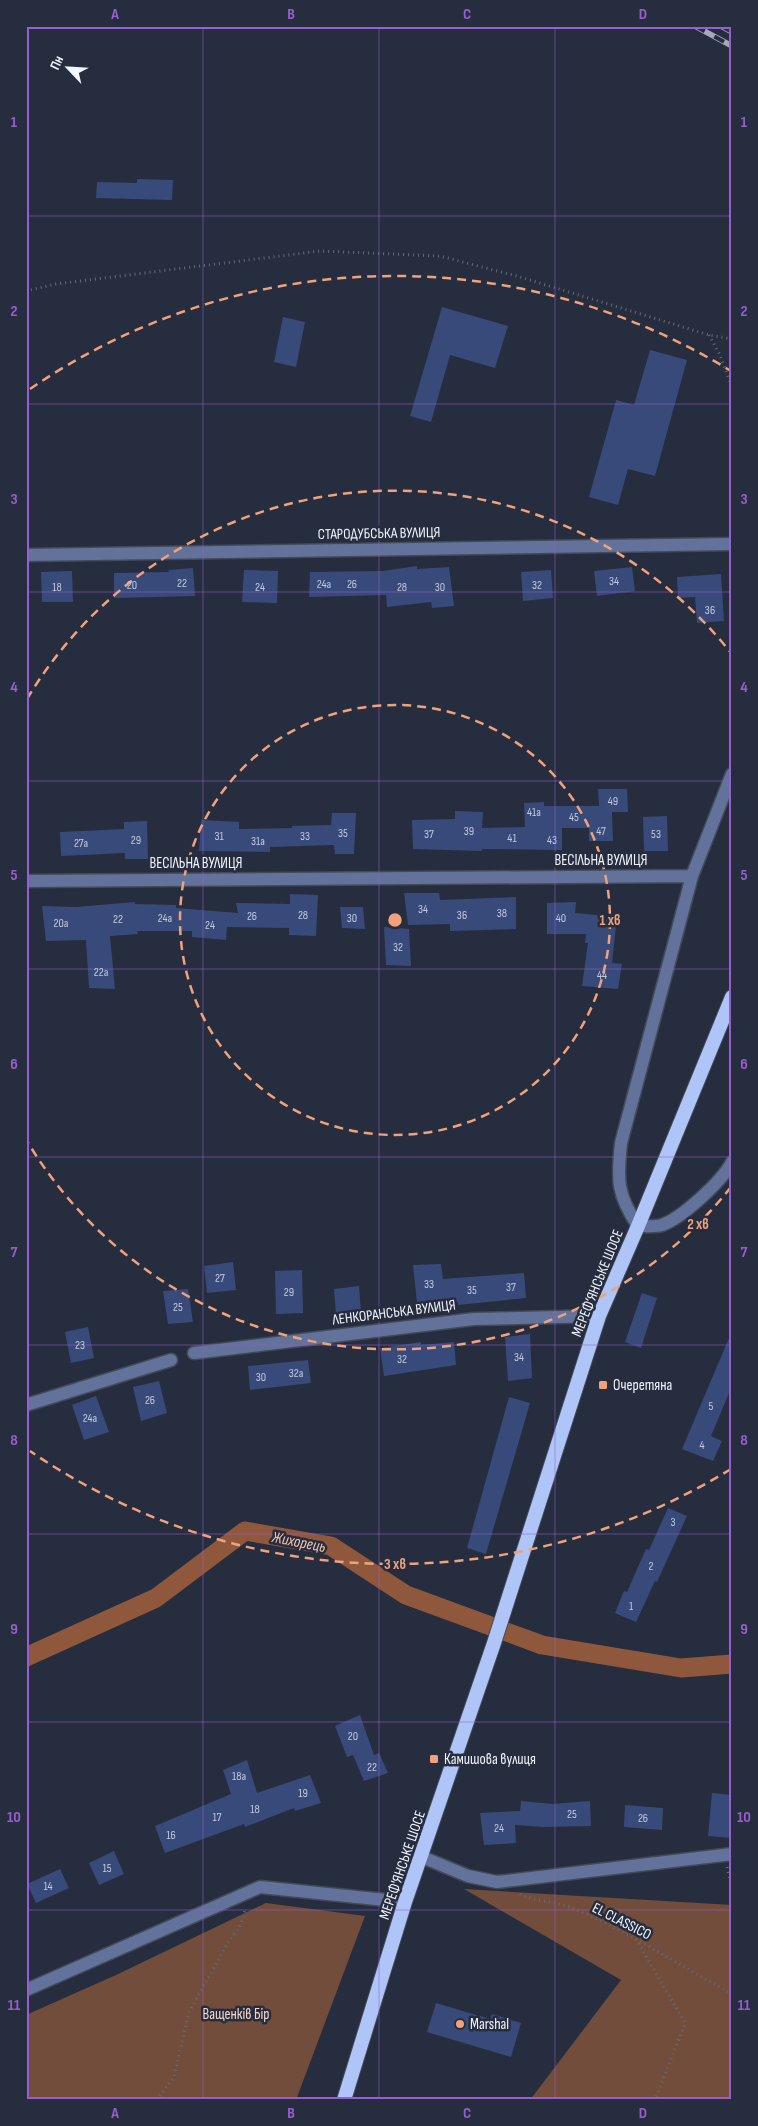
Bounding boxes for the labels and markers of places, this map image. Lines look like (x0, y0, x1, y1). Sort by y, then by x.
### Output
centre of rings (386, 911, 404, 929)
place label: Очеретяна (613, 1376, 672, 1395)
marker: Очеретяна (597, 1379, 609, 1391)
place label: Камишова вулиця (444, 1750, 536, 1769)
marker: Камишова вулиця (428, 1753, 440, 1765)
place label: Marshal (470, 2015, 509, 2034)
marker: Marshal (454, 2018, 466, 2030)

